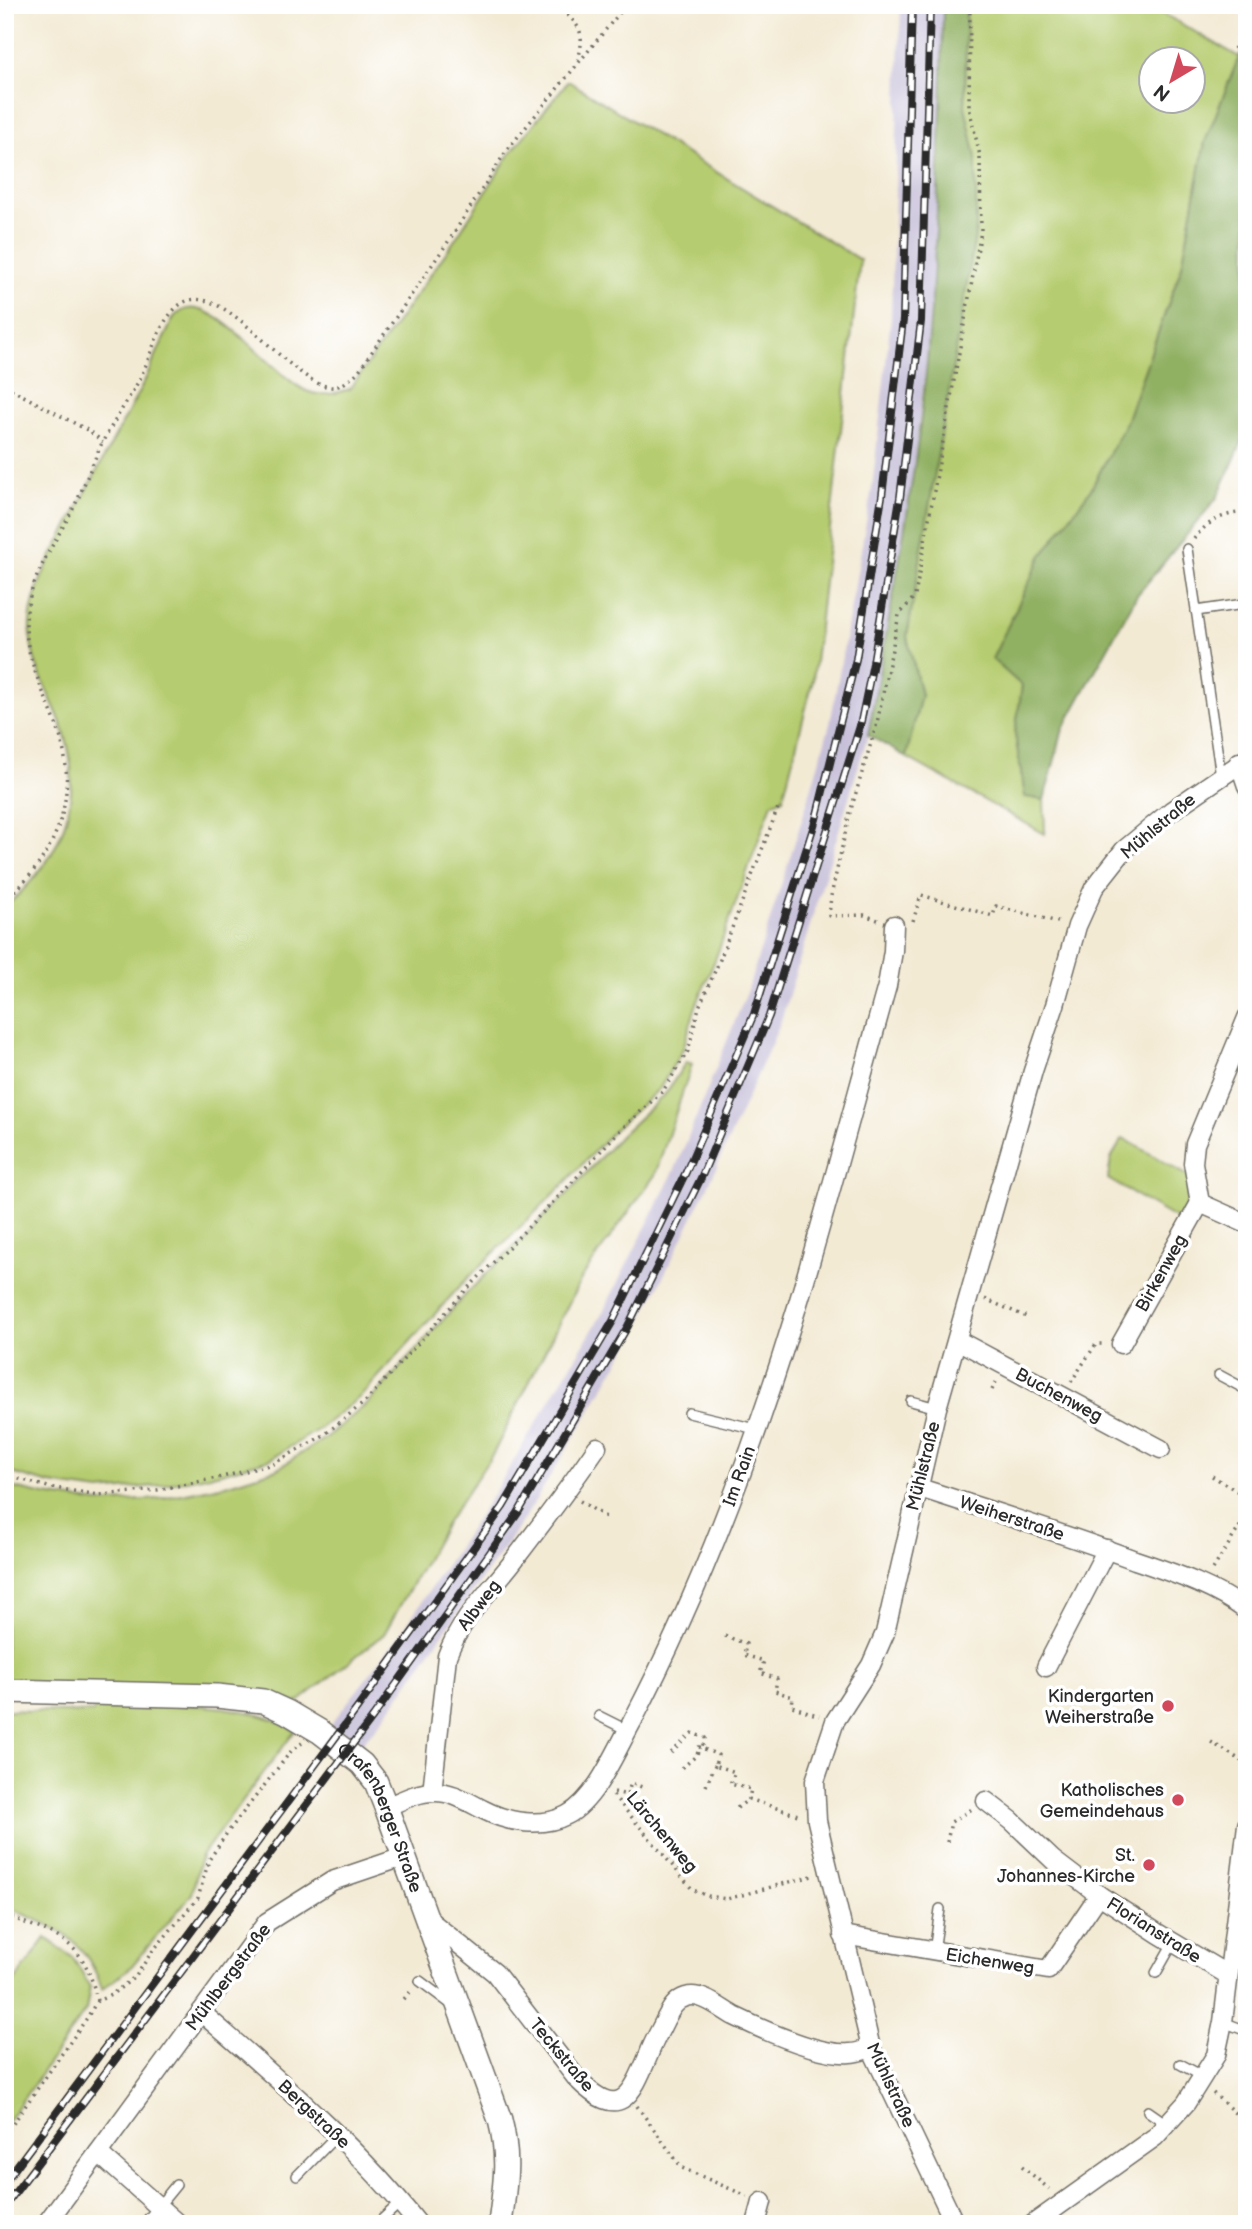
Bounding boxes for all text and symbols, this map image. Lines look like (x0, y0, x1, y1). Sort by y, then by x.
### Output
north arrow (1136, 46, 1206, 116)
text: N (1150, 79, 1175, 106)
street label: Mühlstraße (1117, 789, 1200, 864)
street label: Birkenweg (1132, 1231, 1191, 1316)
street label: Buchenweg (1012, 1364, 1106, 1427)
street label: Mühlstraße (902, 1419, 945, 1513)
street label: Im Rain (719, 1443, 760, 1509)
street label: Weiherstraße (957, 1492, 1067, 1545)
street label: Albweg (454, 1576, 505, 1635)
place label: Kindergarten Weiherstraße (1045, 1686, 1154, 1728)
marker: Kindergarten Weiherstraße (1160, 1698, 1176, 1714)
street label: Grafenberger Straße (333, 1739, 426, 1896)
place label: Katholisches Gemeindehaus (1040, 1780, 1164, 1822)
street label: Lärchenweg (622, 1788, 702, 1877)
marker: Katholisches Gemeindehaus (1170, 1792, 1186, 1808)
place label: St. Johannes-Kirche (997, 1845, 1135, 1887)
marker: St. Johannes-Kirche (1141, 1857, 1157, 1873)
street label: Florianstraße (1103, 1893, 1205, 1968)
street label: Mühlbergstraße (181, 1919, 276, 2035)
street label: Eichenweg (944, 1944, 1036, 1979)
street label: Teckstraße (525, 2014, 599, 2097)
street label: Mühlstraße (862, 2039, 919, 2131)
street label: Bergstraße (273, 2076, 354, 2153)

